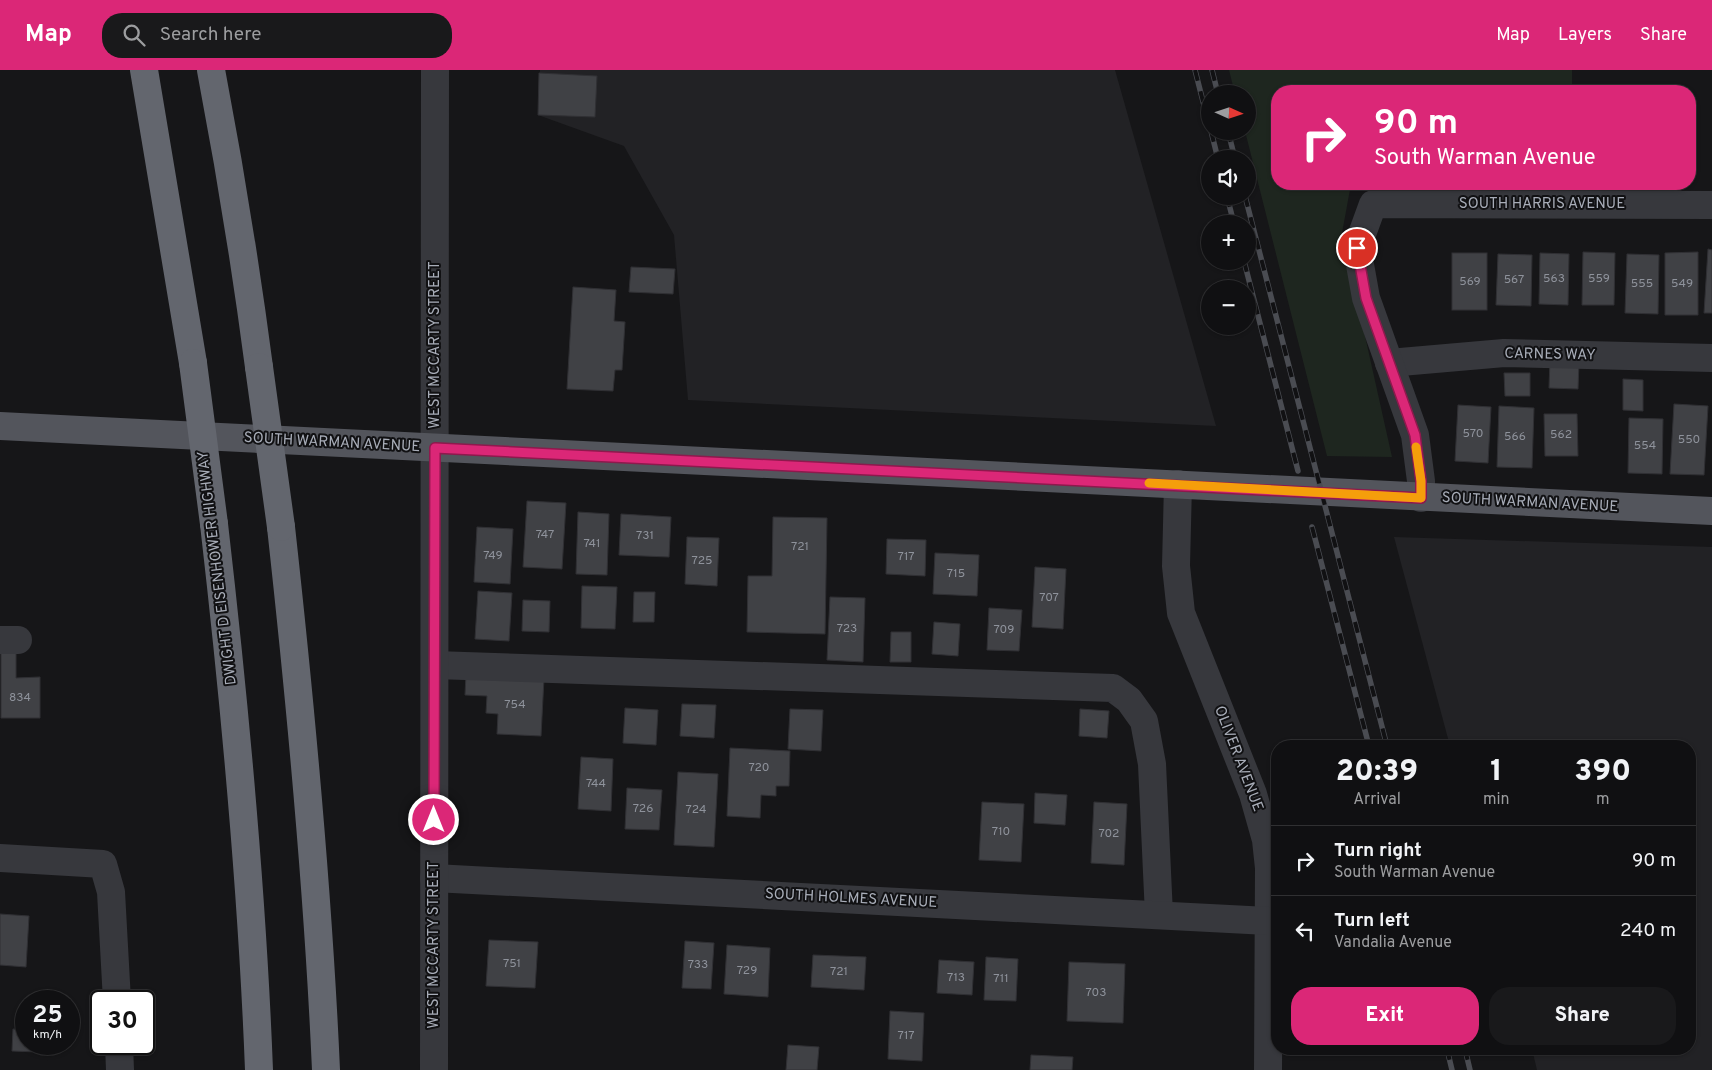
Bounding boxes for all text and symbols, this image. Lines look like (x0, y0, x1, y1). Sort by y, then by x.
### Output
search box (102, 13, 452, 58)
text: Map (25, 20, 72, 50)
icon: search (120, 21, 148, 49)
text: Search here (160, 23, 261, 47)
text: Map (1496, 24, 1530, 47)
text: Layers (1558, 24, 1612, 47)
text: Share (1640, 24, 1687, 47)
north arrow (1201, 85, 1256, 140)
map controls (1201, 85, 1256, 335)
text: 90 m (1374, 102, 1458, 146)
icon: right (1291, 105, 1356, 170)
text: South Warman Avenue (1374, 145, 1596, 172)
button: sound (1201, 150, 1256, 205)
street label: SOUTH HARRIS AVENUE (1459, 195, 1625, 214)
button: + (1201, 215, 1256, 270)
pin (1336, 227, 1378, 269)
icon: arrive (1343, 234, 1371, 262)
street label: WEST MCCARTY STREET (426, 261, 445, 429)
house number: 563 (1543, 271, 1565, 287)
house number: 559 (1588, 271, 1610, 287)
house number: 567 (1504, 272, 1524, 288)
house number: 569 (1459, 274, 1481, 290)
house number: 555 (1631, 276, 1653, 292)
house number: 549 (1671, 276, 1693, 292)
button: − (1201, 280, 1256, 335)
street label: CARNES WAY (1504, 345, 1596, 365)
house number: 570 (1463, 426, 1483, 442)
house number: 562 (1550, 427, 1572, 443)
street label: SOUTH WARMAN AVENUE (243, 429, 421, 457)
house number: 566 (1504, 429, 1526, 445)
house number: 550 (1678, 432, 1700, 448)
house number: 554 (1634, 438, 1656, 454)
street label: DWIGHT D EISENHOWER HIGHWAY (194, 449, 242, 686)
street label: SOUTH WARMAN AVENUE (1441, 489, 1619, 517)
house number: 747 (536, 527, 554, 543)
house number: 731 (636, 528, 654, 544)
house number: 741 (584, 536, 601, 552)
house number: 721 (791, 539, 809, 555)
house number: 749 (483, 548, 503, 564)
house number: 717 (897, 549, 915, 565)
house number: 725 (692, 553, 712, 569)
house number: 715 (947, 566, 965, 582)
house number: 707 (1039, 590, 1059, 606)
house number: 723 (837, 621, 857, 637)
house number: 709 (994, 622, 1014, 638)
house number: 834 (9, 690, 31, 706)
house number: 754 (504, 697, 526, 713)
street label: OLIVER AVENUE (1209, 703, 1267, 815)
text: 20:39 (1336, 754, 1418, 791)
text: 1 (1490, 754, 1502, 791)
text: 390 (1574, 754, 1631, 791)
house number: 720 (748, 760, 770, 776)
house number: 744 (586, 776, 606, 792)
text: Arrival (1353, 790, 1401, 810)
text: min (1483, 790, 1510, 810)
text: m (1596, 790, 1610, 810)
position arrow (407, 793, 459, 845)
house number: 726 (633, 801, 653, 817)
house number: 724 (686, 802, 706, 818)
house number: 710 (992, 824, 1010, 840)
house number: 702 (1099, 826, 1119, 842)
text: Turn right (1334, 839, 1422, 863)
icon: right (1291, 847, 1319, 875)
text: 90 m (1632, 849, 1676, 873)
street label: WEST MCCARTY STREET (425, 861, 444, 1029)
text: South Warman Avenue (1334, 863, 1495, 883)
street label: SOUTH HOLMES AVENUE (764, 885, 938, 913)
text: Turn left (1334, 909, 1410, 933)
icon: left (1291, 917, 1319, 945)
text: 240 m (1620, 919, 1676, 943)
text: Vandalia Avenue (1334, 933, 1452, 953)
house number: 751 (503, 956, 521, 972)
house number: 733 (688, 957, 708, 973)
house number: 729 (737, 963, 757, 979)
house number: 721 (830, 964, 848, 980)
house number: 713 (947, 970, 965, 986)
house number: 711 (993, 971, 1009, 987)
house number: 703 (1086, 985, 1106, 1001)
button: Exit (1291, 987, 1479, 1045)
button: Share (1489, 987, 1676, 1045)
speed limit sign: 30 (90, 990, 155, 1055)
text: 25 (32, 1000, 63, 1032)
text: km/h (33, 1027, 62, 1043)
house number: 717 (897, 1028, 915, 1044)

